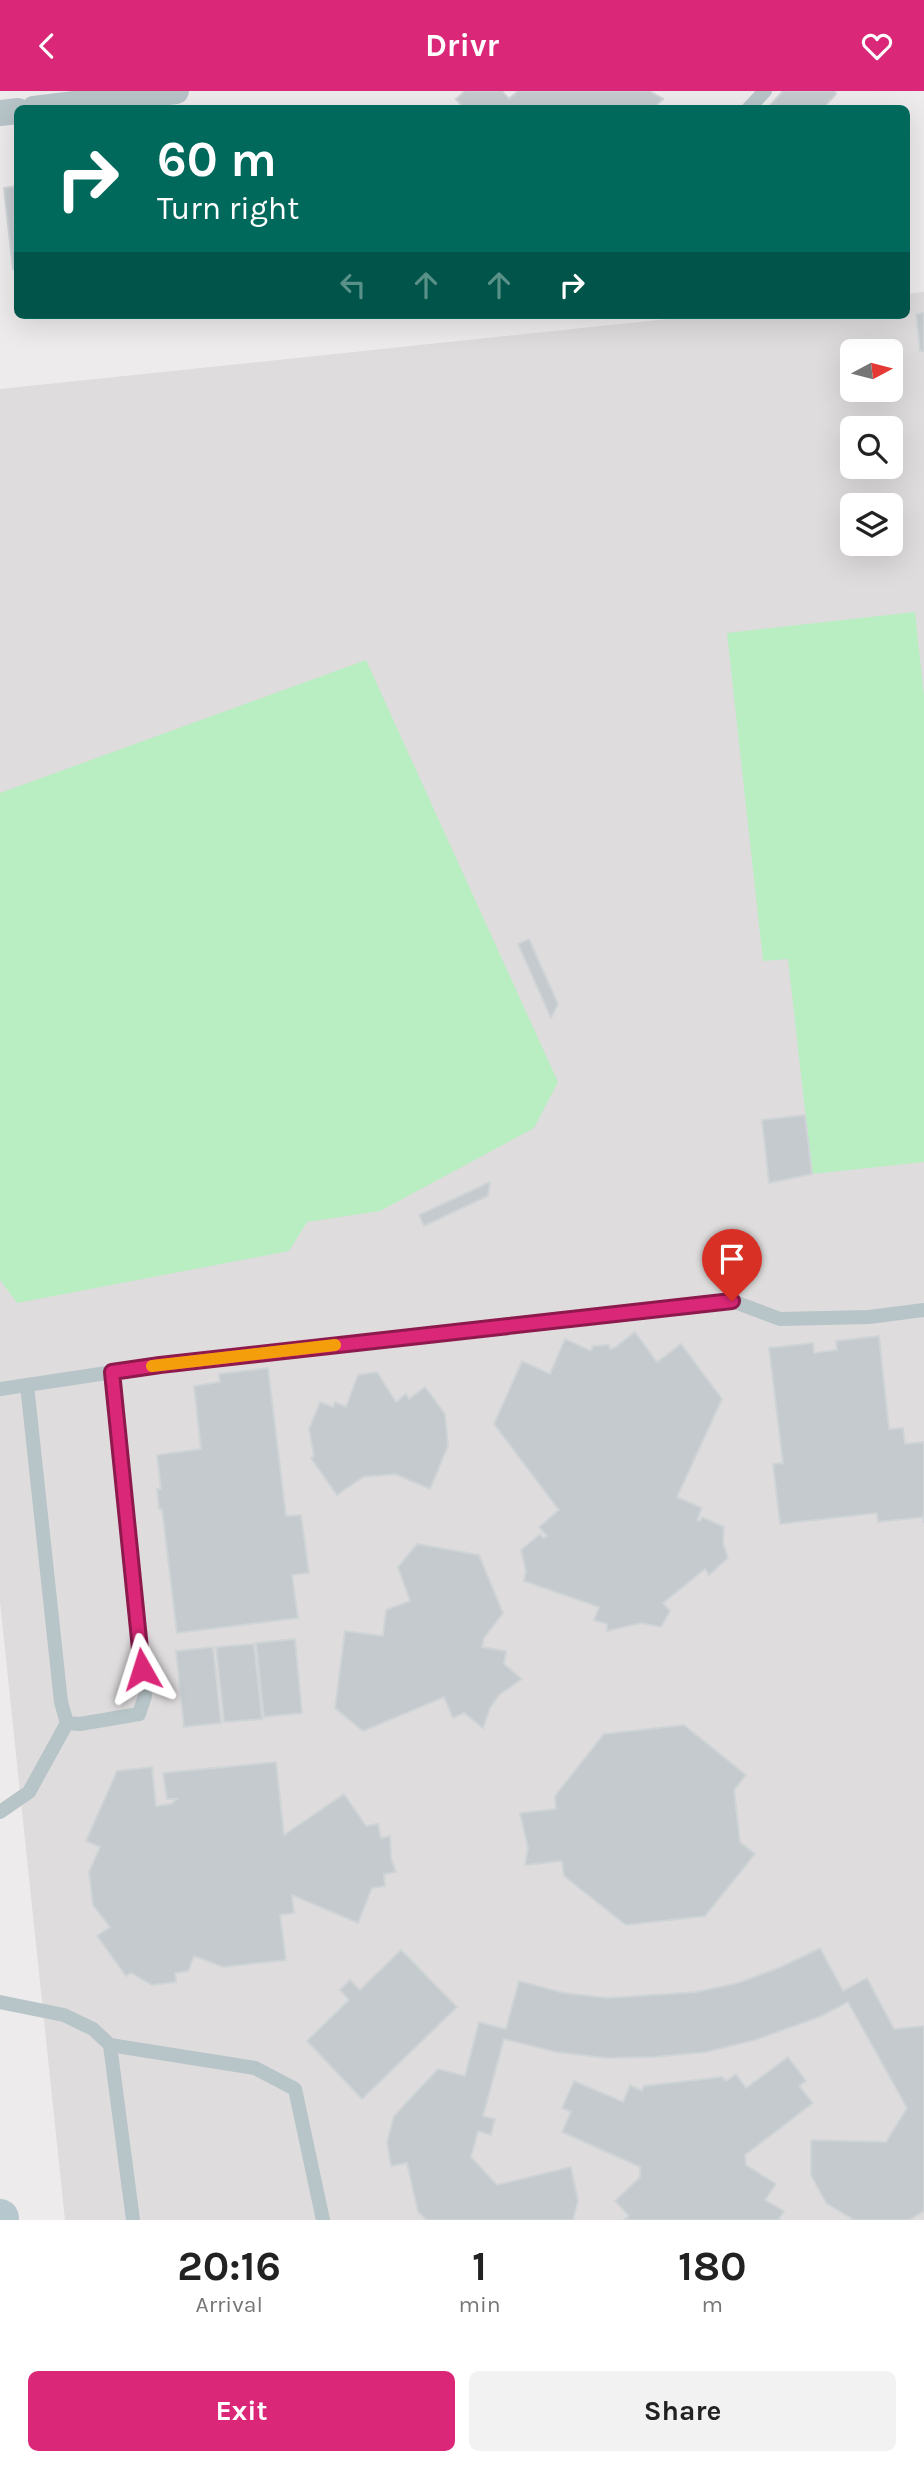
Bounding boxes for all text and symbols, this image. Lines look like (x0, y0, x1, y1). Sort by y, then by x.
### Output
icon: back (28, 27, 66, 65)
text: Drivr (425, 27, 499, 64)
icon: heart (858, 27, 896, 65)
text: 60 m (157, 131, 277, 188)
icon: right (42, 133, 133, 224)
text: Turn right (157, 190, 299, 227)
icon: left (334, 266, 372, 304)
icon: ahead (407, 266, 445, 304)
icon: ahead (480, 266, 518, 304)
icon: right (553, 266, 591, 304)
north arrow (840, 339, 903, 403)
map controls (840, 339, 903, 556)
button: search (840, 416, 903, 479)
button: layers (840, 493, 903, 556)
pin (702, 1229, 762, 1301)
icon: arrive (713, 1240, 751, 1278)
position arrow (105, 1632, 179, 1706)
text: 20:16 (177, 2241, 281, 2291)
text: 1 (472, 2241, 487, 2291)
text: 180 (678, 2241, 747, 2291)
text: Arrival (196, 2291, 263, 2318)
text: min (458, 2291, 501, 2318)
text: m (702, 2291, 723, 2318)
button: Exit (28, 2371, 455, 2451)
button: Share (469, 2371, 896, 2451)

